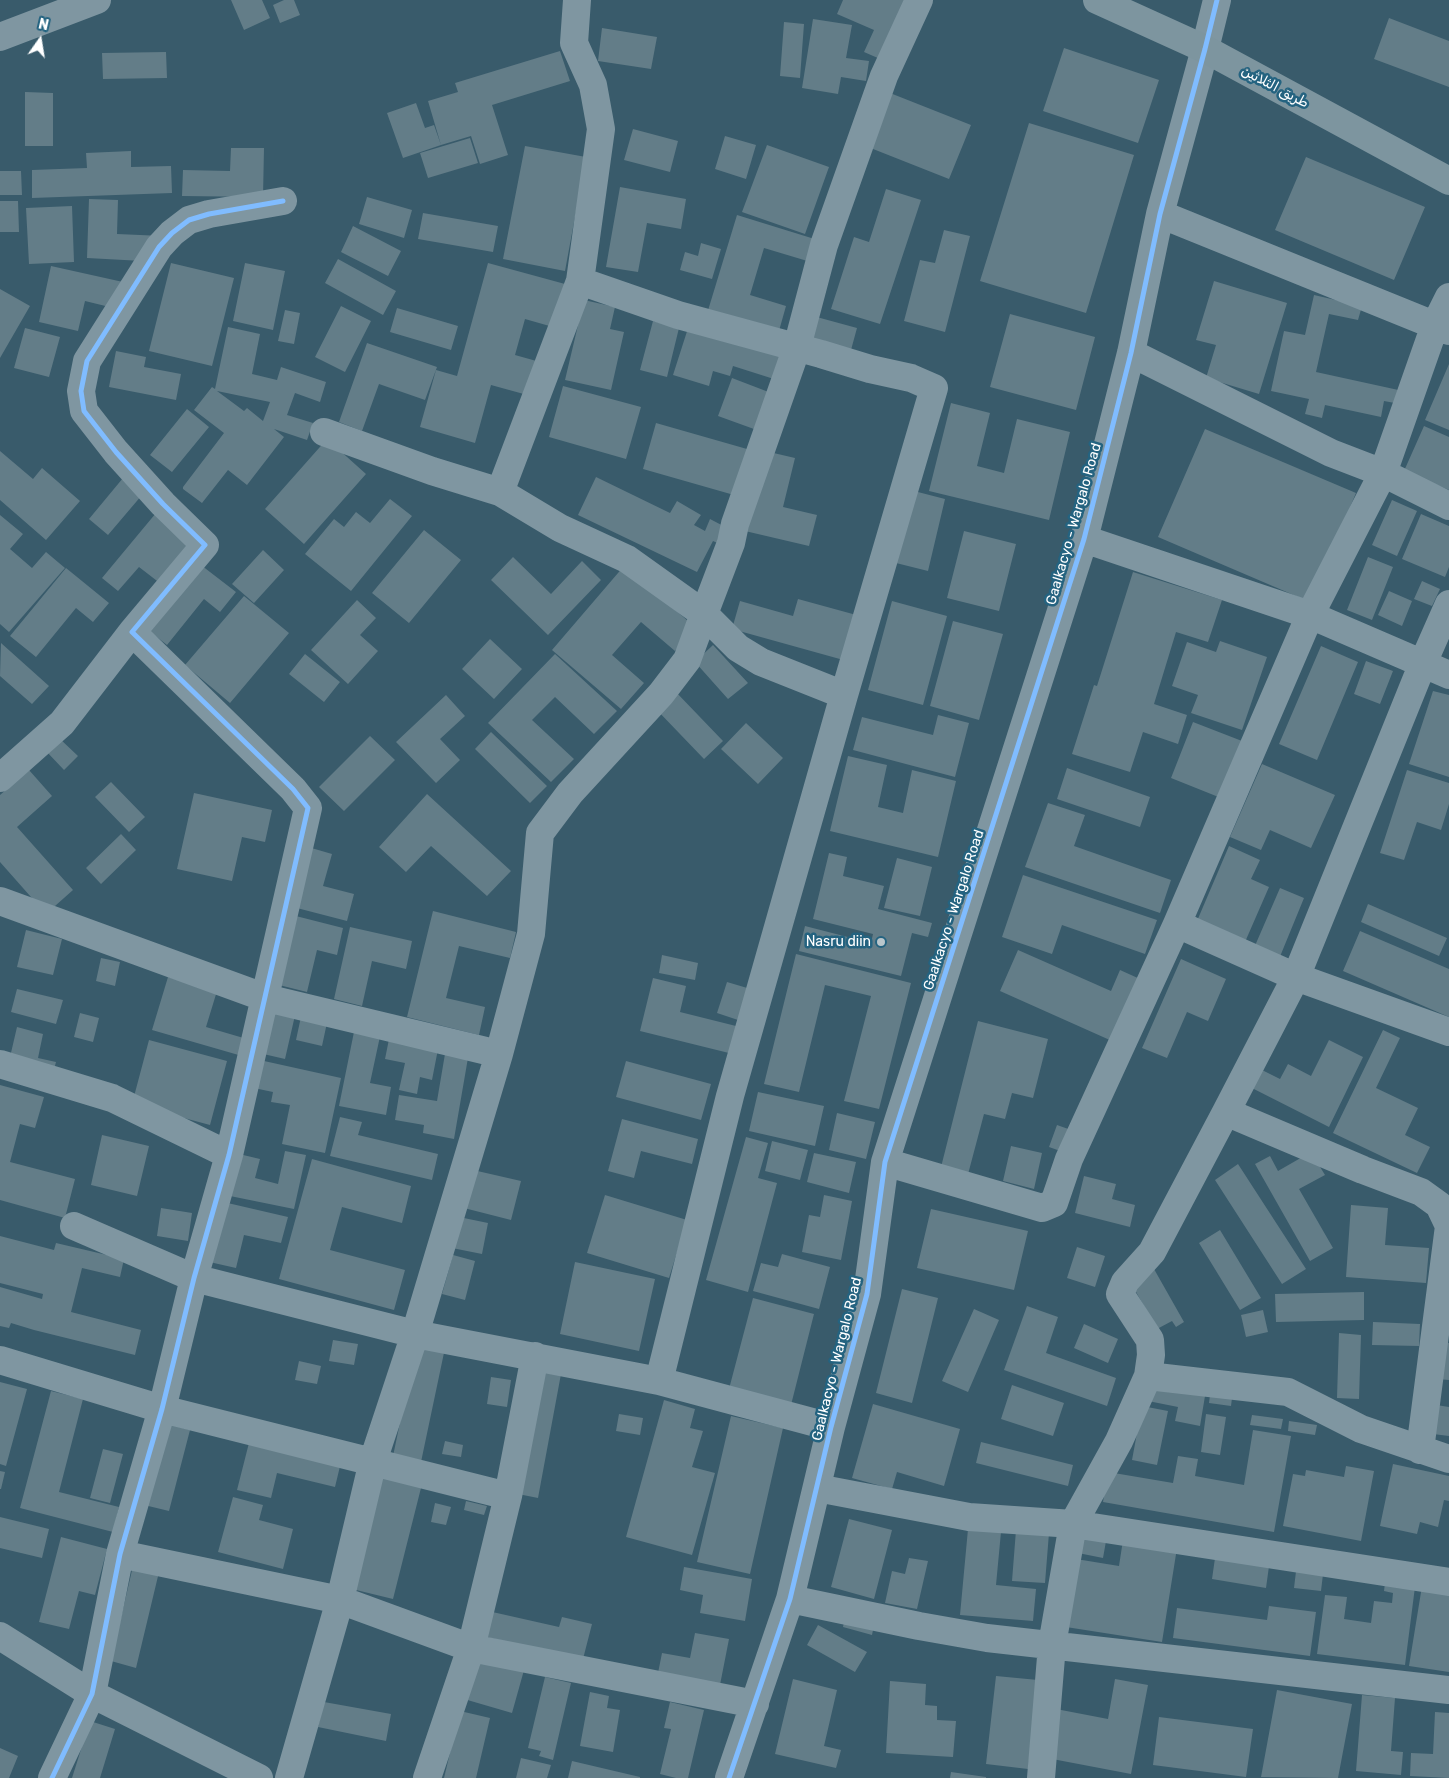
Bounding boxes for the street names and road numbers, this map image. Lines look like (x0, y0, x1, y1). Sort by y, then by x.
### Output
street label: طريق الثلاثين (1238, 62, 1312, 112)
street label: Gaalkacyo - Wargalo Road (1043, 441, 1105, 607)
street label: Gaalkacyo - Wargalo Road (920, 828, 988, 992)
street label: Gaalkacyo - Wargalo Road (809, 1276, 865, 1442)

